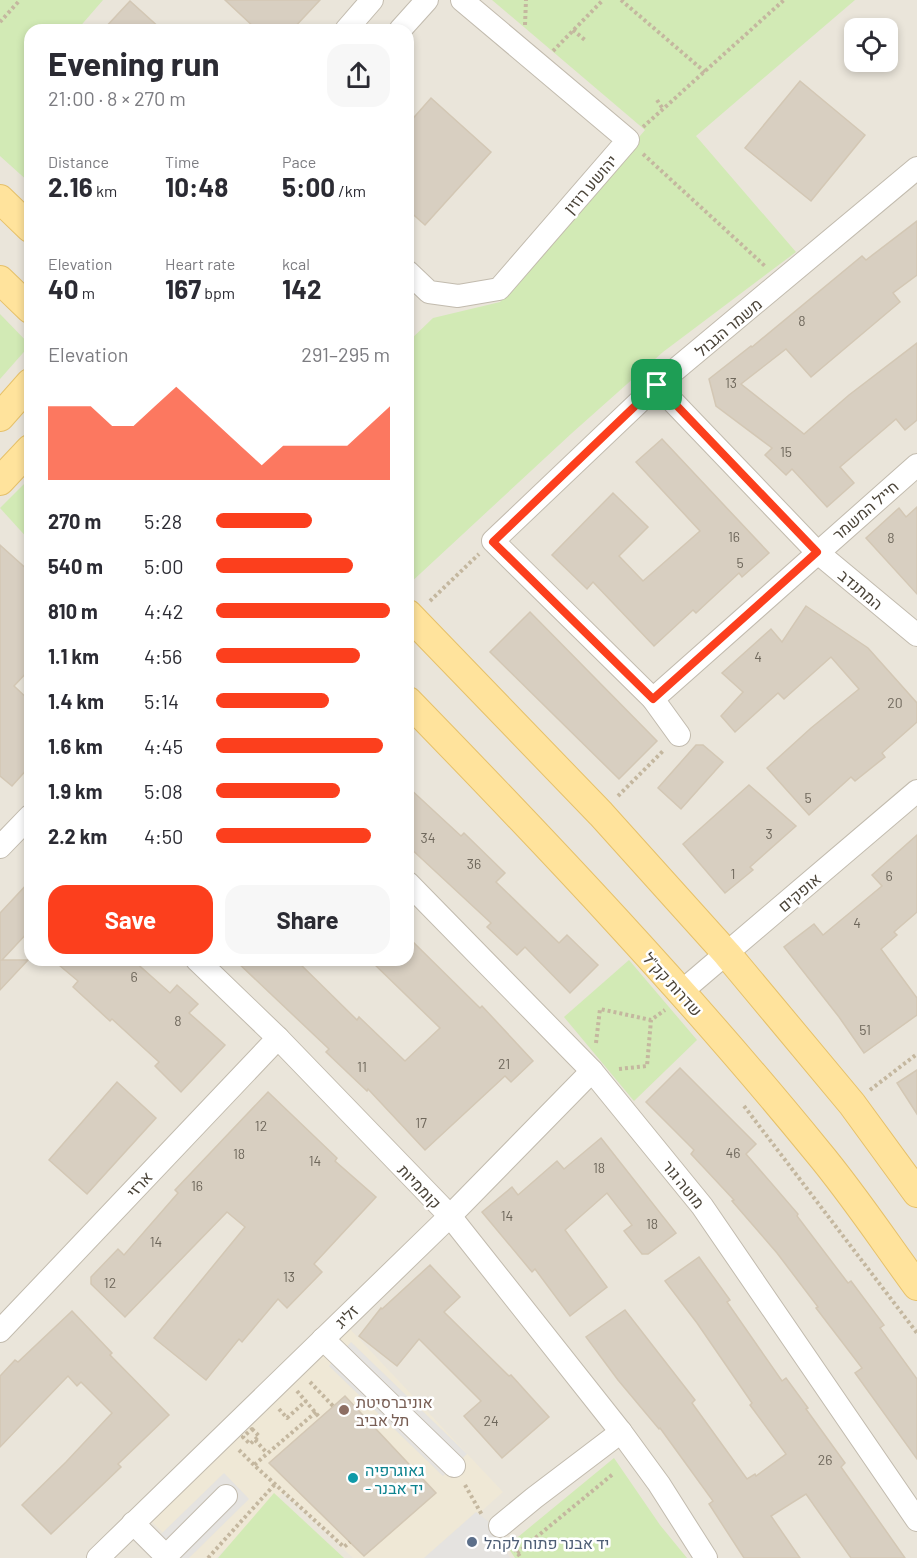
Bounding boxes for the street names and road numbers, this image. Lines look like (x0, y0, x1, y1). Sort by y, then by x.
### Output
street label: יהושע רוזין (559, 151, 621, 217)
street label: משמר הגבול (691, 294, 765, 360)
street label: חייל המשמר (828, 476, 902, 544)
street label: המתנדב (835, 565, 887, 613)
street label: אופקים (774, 869, 824, 915)
street label: שדרות קק"ל (639, 948, 707, 1020)
street label: מוטה גור (659, 1156, 709, 1212)
street label: קוממיות (394, 1160, 446, 1212)
street label: ארזי (122, 1167, 156, 1201)
street label: זליג (330, 1300, 362, 1331)

